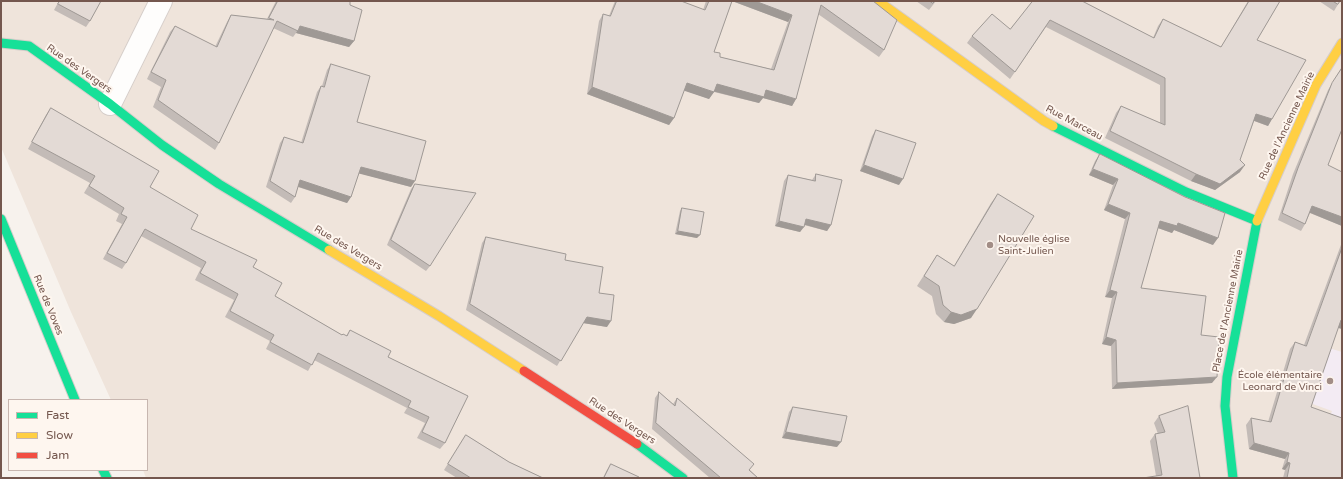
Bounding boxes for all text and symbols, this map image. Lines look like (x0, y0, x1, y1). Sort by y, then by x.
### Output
street label: Rue des Vergers (44, 42, 114, 96)
street label: Rue de l'Ancienne Mairie (1257, 70, 1317, 182)
street label: Rue Marceau (1043, 103, 1105, 143)
street label: Rue des Vergers (312, 223, 384, 273)
place label: Nouvelle église Saint-Julien (998, 233, 1070, 256)
marker: Nouvelle église Saint-Julien (985, 240, 995, 250)
street label: Place de l'Ancienne Mairie (1210, 249, 1246, 373)
street label: Rue de Voves (30, 273, 66, 337)
place label: École élémentaire Leonard de Vinci (1238, 369, 1322, 392)
marker: École élémentaire Leonard de Vinci (1325, 376, 1335, 386)
street label: Rue des Vergers (586, 395, 658, 447)
legend (8, 399, 148, 471)
text: Fast (46, 408, 69, 422)
text: Slow (46, 428, 73, 442)
text: Jam (46, 448, 69, 462)

